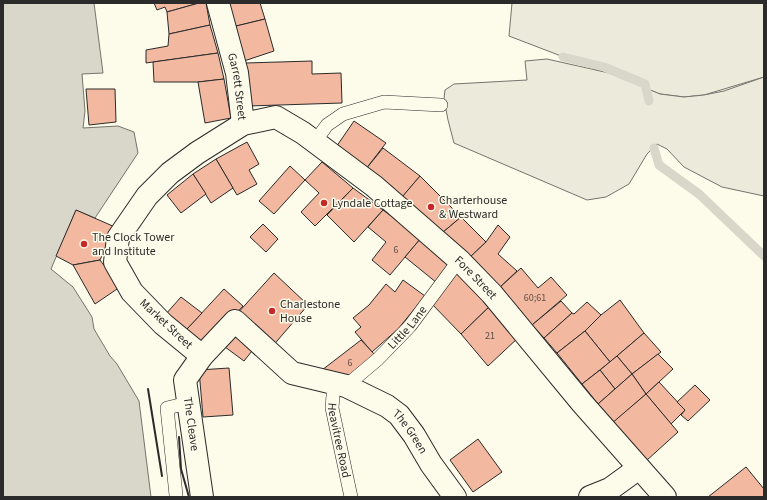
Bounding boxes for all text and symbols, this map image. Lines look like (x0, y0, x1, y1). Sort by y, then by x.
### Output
street label: Garrett Street (223, 51, 251, 121)
place label: Charterhouse & Westward (439, 192, 507, 223)
place label: Lyndale Cottage (332, 195, 412, 212)
marker: Lyndale Cottage (319, 198, 329, 208)
marker: Charterhouse & Westward (426, 202, 436, 212)
place label: The Clock Tower and Institute (92, 229, 175, 260)
marker: The Clock Tower and Institute (79, 239, 89, 249)
house number: 6 (394, 243, 399, 257)
street label: Fore Street (451, 252, 501, 303)
house number: 60;61 (524, 291, 546, 305)
street label: Market Street (136, 295, 196, 353)
place label: Charlestone House (280, 296, 340, 327)
street label: Little Lane (384, 302, 431, 353)
marker: Charlestone House (267, 306, 277, 316)
house number: 21 (485, 329, 495, 343)
house number: 6 (348, 356, 353, 370)
street label: The Cleave (179, 396, 203, 452)
street label: Heavitree Road (323, 402, 355, 479)
street label: The Green (389, 405, 432, 457)

